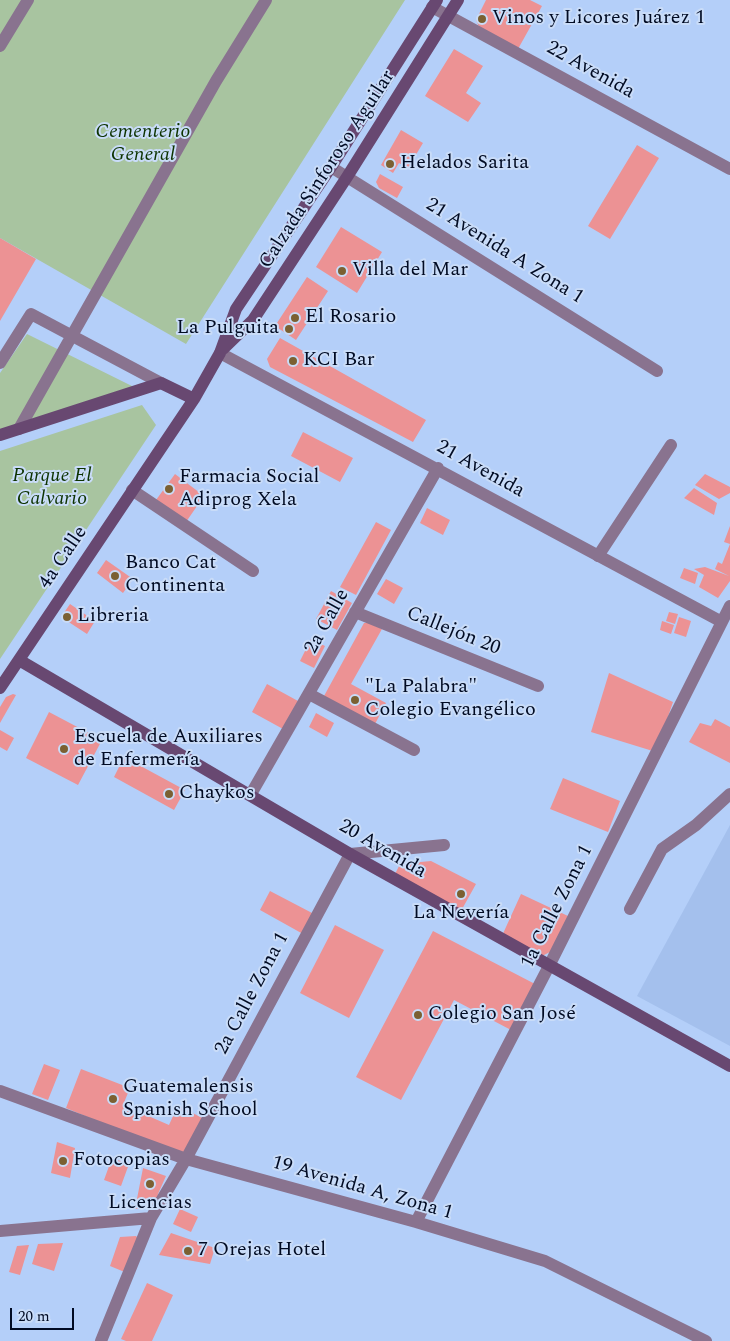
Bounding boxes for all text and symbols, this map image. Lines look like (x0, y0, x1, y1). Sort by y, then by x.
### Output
place label: Vinos y Licores Juárez 1 (492, 7, 705, 31)
marker: Vinos y Licores Juárez 1 (476, 13, 488, 25)
street label: 22 Avenida (542, 37, 638, 105)
street label: Calzada Sinforoso Aguilar (255, 66, 401, 274)
park label: Cementerio General (96, 121, 190, 168)
place label: Helados Sarita (400, 152, 529, 176)
marker: Helados Sarita (384, 158, 396, 170)
street label: 21 Avenida A Zona 1 (421, 194, 587, 310)
place label: Villa del Mar (352, 259, 468, 283)
marker: Villa del Mar (336, 265, 348, 277)
place label: El Rosario (305, 306, 396, 330)
marker: El Rosario (289, 312, 301, 324)
place label: La Pulguita (176, 317, 279, 341)
marker: La Pulguita (283, 323, 295, 335)
place label: KCI Bar (303, 349, 375, 373)
marker: KCI Bar (287, 355, 299, 367)
street label: 21 Avenida (432, 436, 528, 504)
park label: Parque El Calvario (12, 465, 92, 512)
place label: Farmacia Social Adiprog Xela (179, 466, 319, 513)
marker: Farmacia Social Adiprog Xela (163, 483, 175, 495)
street label: 4a Calle (34, 522, 94, 594)
place label: Banco Cat Continenta (125, 552, 225, 599)
marker: Banco Cat Continenta (109, 570, 121, 582)
street label: 2a Calle (300, 585, 356, 659)
street label: Callejón 20 (402, 602, 504, 662)
place label: Libreria (77, 605, 149, 629)
marker: Libreria (61, 611, 73, 623)
place label: "La Palabra" Colegio Evangélico (365, 676, 536, 723)
marker: "La Palabra" Colegio Evangélico (349, 694, 361, 706)
place label: Escuela de Auxiliares de Enfermería (74, 726, 263, 773)
marker: Escuela de Auxiliares de Enfermería (58, 743, 70, 755)
place label: Chaykos (179, 782, 255, 806)
marker: Chaykos (163, 788, 175, 800)
street label: 20 Avenida (334, 815, 430, 885)
street label: 1a Calle Zona 1 (517, 841, 599, 973)
marker: La Nevería (455, 888, 467, 900)
place label: La Nevería (413, 902, 509, 926)
street label: 2a Calle Zona 1 (211, 929, 295, 1059)
place label: Colegio San José (428, 1003, 576, 1027)
marker: Colegio San José (412, 1009, 424, 1021)
place label: Guatemalensis Spanish School (123, 1076, 258, 1123)
marker: Guatemalensis Spanish School (107, 1093, 119, 1105)
place label: Fotocopias (73, 1149, 170, 1173)
street label: 19 Avenida A, Zona 1 (269, 1152, 455, 1226)
marker: Fotocopias (57, 1155, 69, 1167)
marker: Licencias (144, 1178, 156, 1190)
place label: Licencias (108, 1192, 192, 1216)
place label: 7 Orejas Hotel (198, 1239, 326, 1263)
marker: 7 Orejas Hotel (182, 1245, 194, 1257)
scale bar (12, 1298, 76, 1330)
text: 20 m (18, 1305, 50, 1328)

